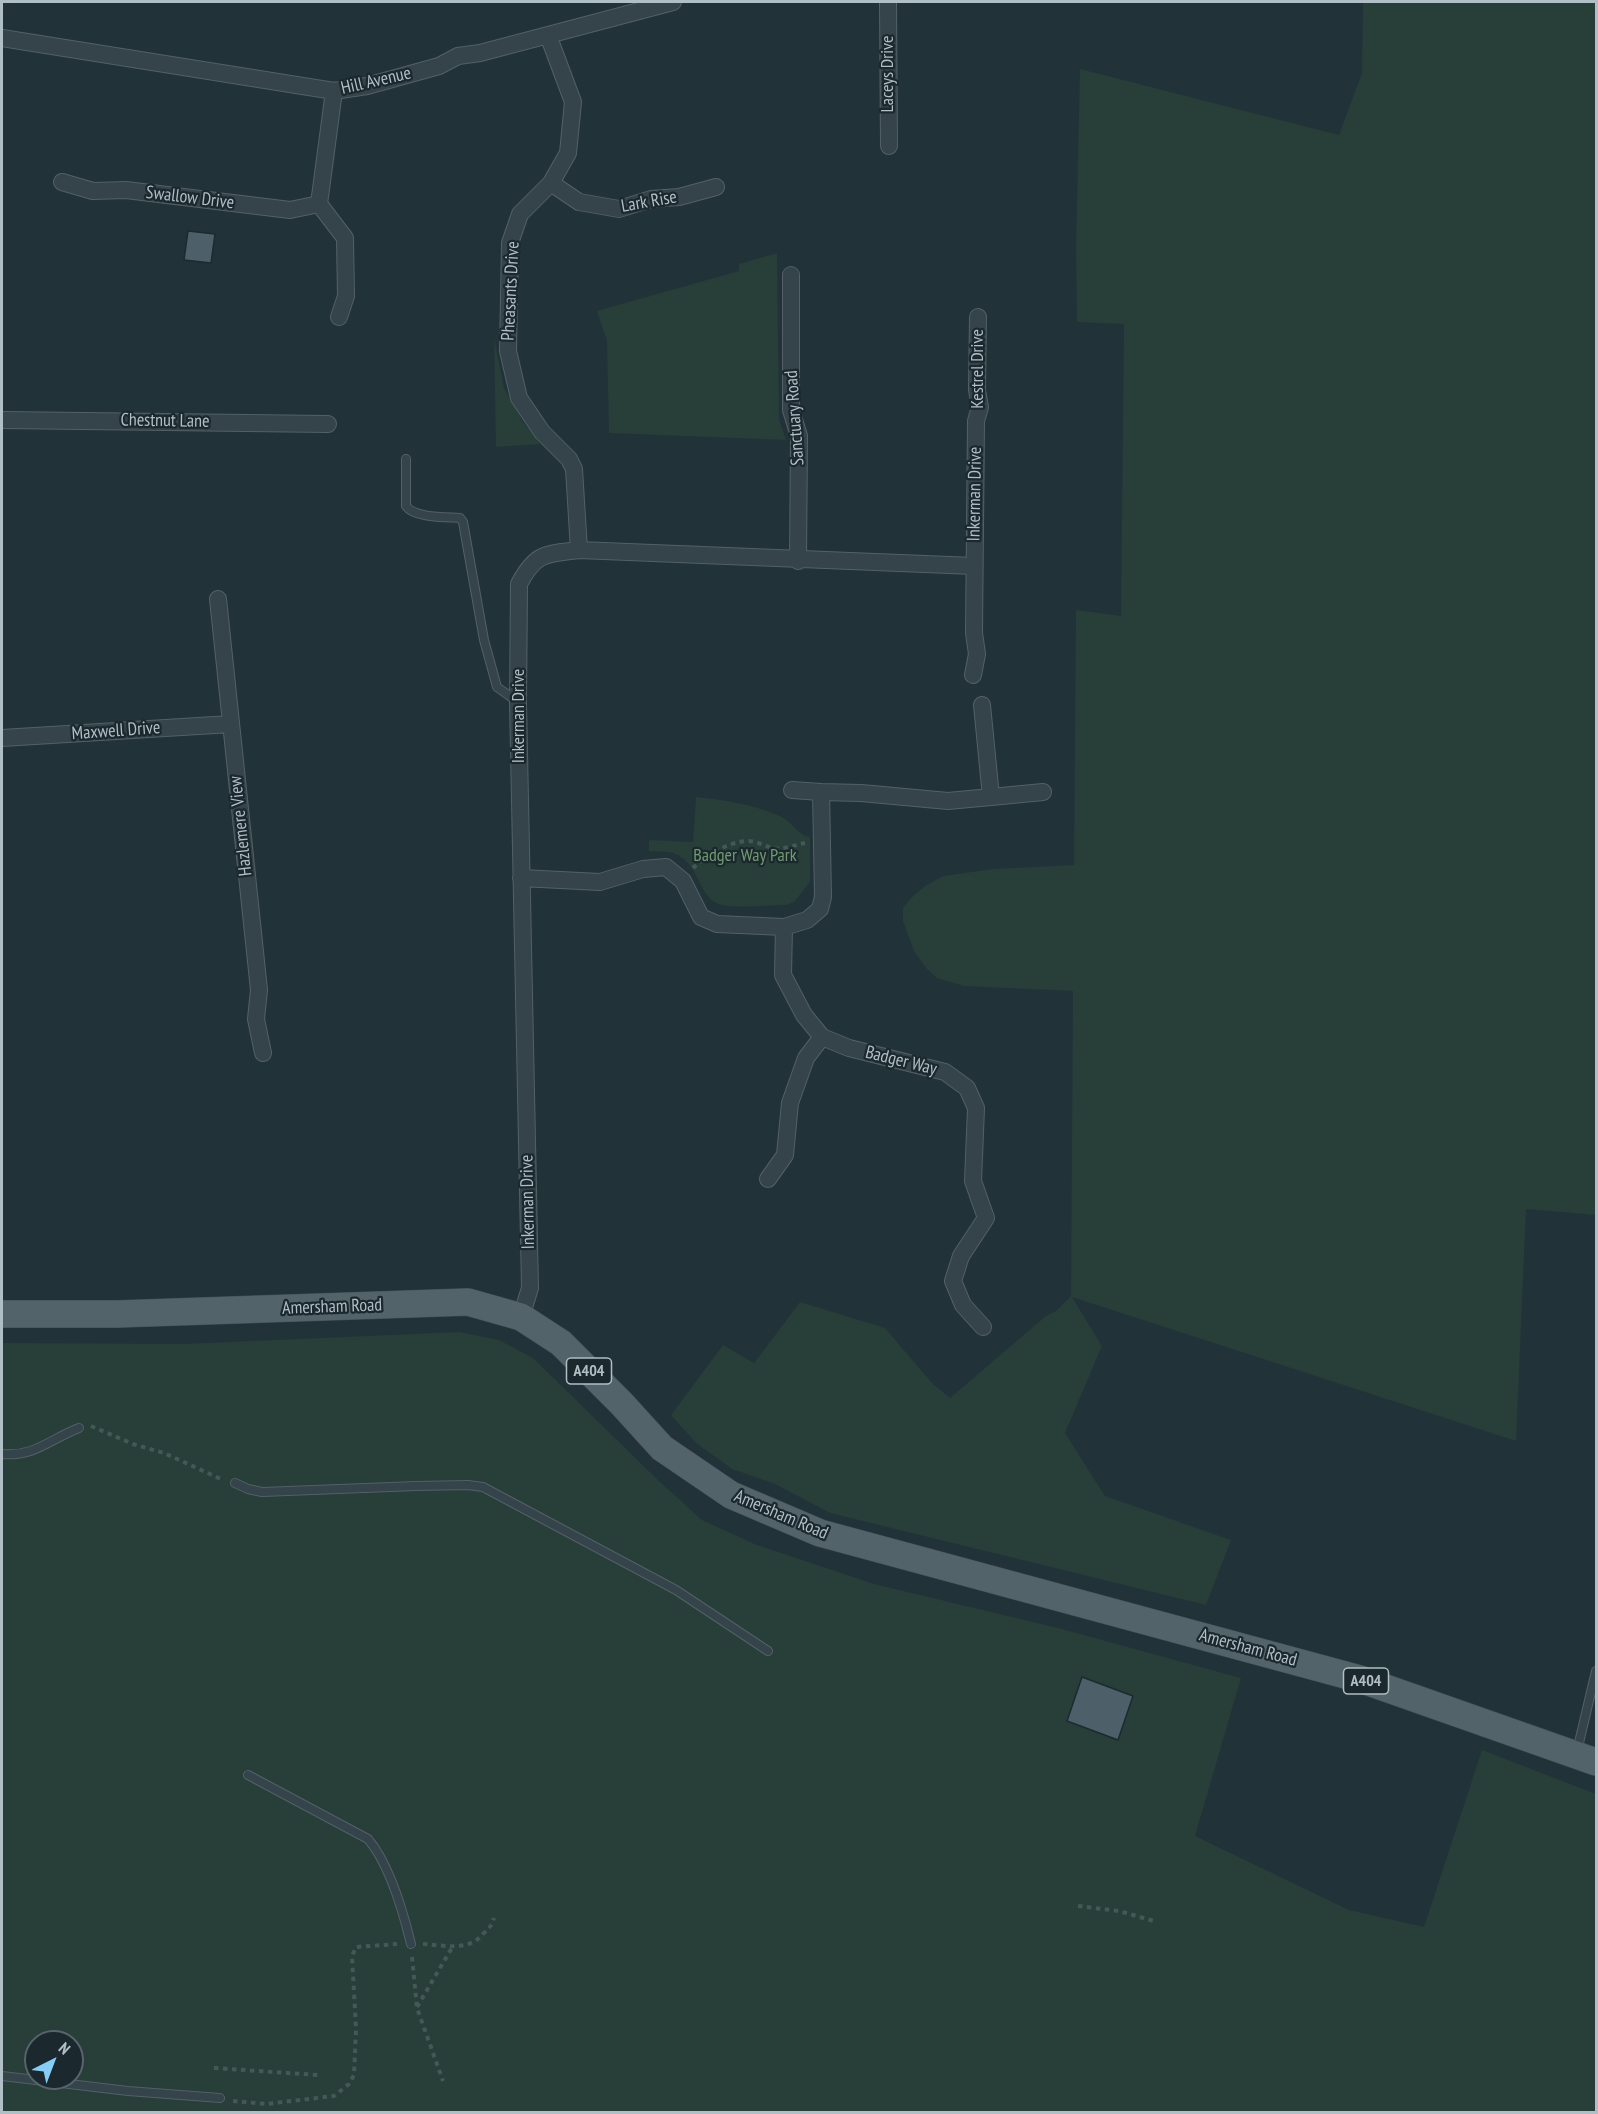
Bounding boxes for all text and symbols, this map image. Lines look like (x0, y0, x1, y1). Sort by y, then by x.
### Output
street label: Laceys Drive (877, 35, 899, 113)
street label: Hill Avenue (339, 62, 413, 100)
street label: Swallow Drive (145, 182, 235, 214)
street label: Lark Rise (619, 186, 679, 218)
street label: Pheasants Drive (498, 241, 524, 341)
street label: Kestrel Drive (967, 329, 989, 409)
street label: Sanctuary Road (781, 370, 809, 466)
street label: Chestnut Lane (120, 409, 210, 433)
street label: Inkerman Drive (963, 447, 987, 541)
street label: Inkerman Drive (508, 669, 530, 763)
street label: Maxwell Drive (71, 717, 161, 745)
street label: Hazlemere View (225, 775, 257, 877)
park label: Badger Way Park (693, 845, 797, 867)
street label: Badger Way (863, 1042, 939, 1080)
street label: Inkerman Drive (516, 1155, 540, 1249)
street label: Amersham Road (282, 1294, 382, 1320)
road number: A404 (566, 1358, 612, 1384)
street label: Amersham Road (731, 1486, 831, 1544)
street label: Amersham Road (1197, 1625, 1299, 1671)
road number: A404 (1344, 1668, 1388, 1694)
north arrow (24, 2030, 84, 2090)
text: N (55, 2038, 75, 2058)

